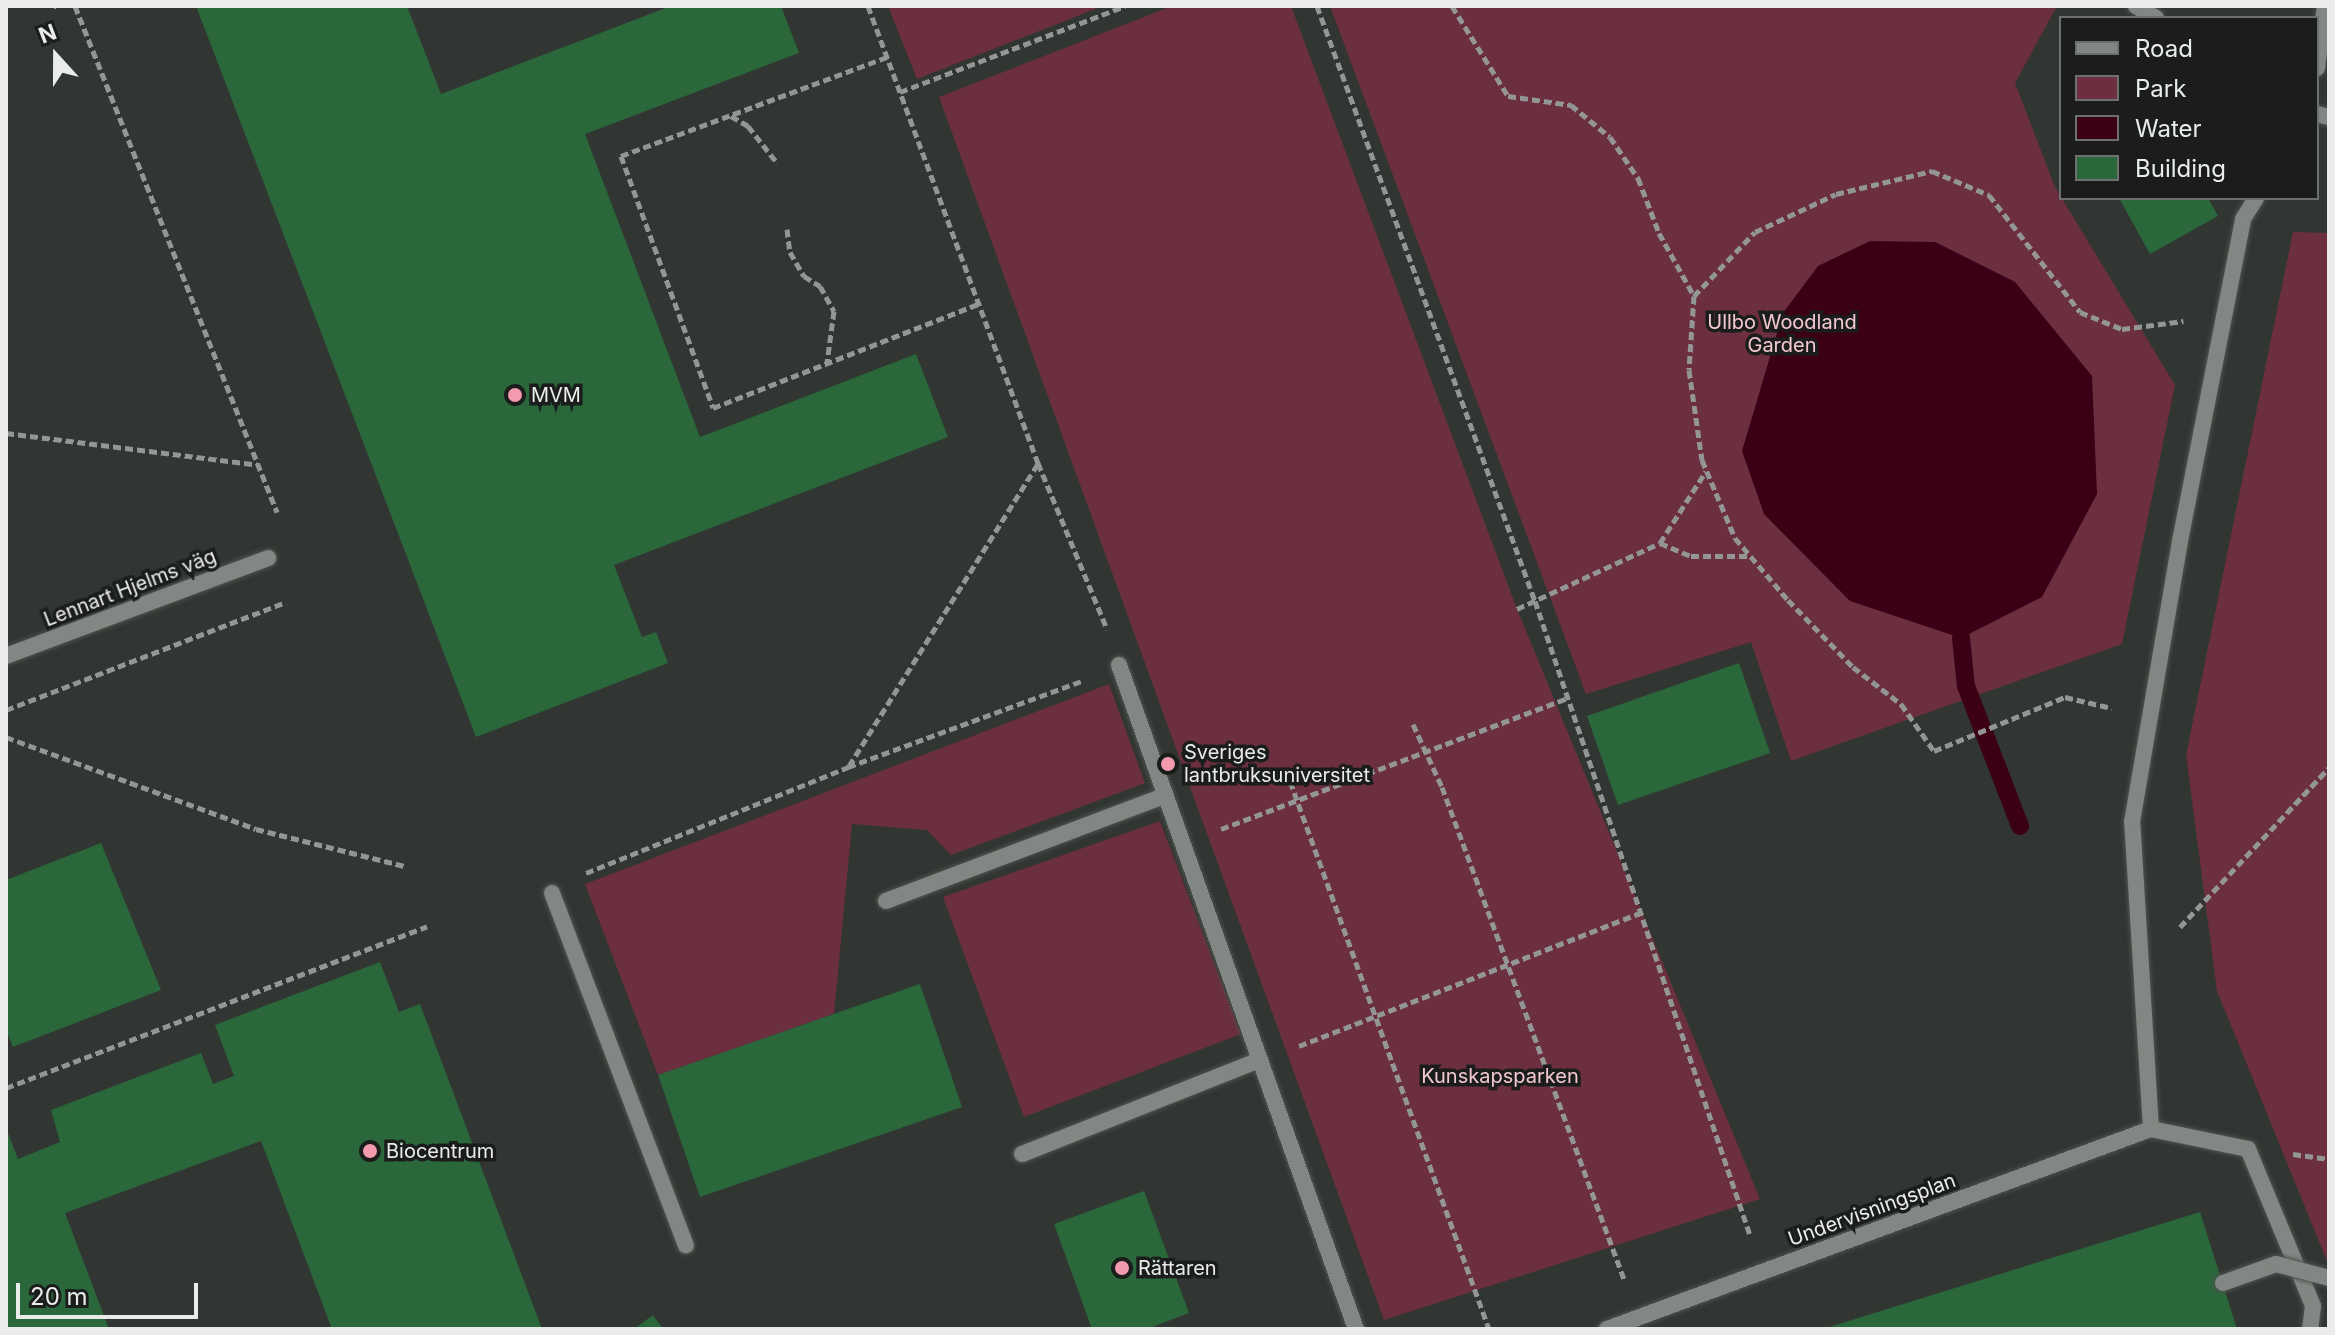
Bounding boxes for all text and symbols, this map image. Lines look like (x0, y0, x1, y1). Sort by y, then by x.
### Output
north arrow (16, 16, 96, 96)
legend (2059, 16, 2319, 200)
text: N (35, 18, 60, 49)
text: Road (2135, 34, 2193, 63)
text: Park (2135, 74, 2186, 103)
text: Water (2135, 114, 2202, 143)
text: Building (2135, 154, 2226, 183)
park label: Ullbo Woodland Garden (1707, 310, 1857, 357)
place label: MVM (531, 383, 581, 407)
marker: MVM (506, 386, 524, 404)
street label: Lennart Hjelms väg (41, 544, 219, 632)
place label: Sveriges lantbruksuniversitet (1184, 740, 1370, 787)
marker: Sveriges lantbruksuniversitet (1159, 755, 1177, 773)
park label: Kunskapsparken (1421, 1064, 1579, 1088)
place label: Biocentrum (386, 1139, 494, 1163)
marker: Biocentrum (361, 1142, 379, 1160)
street label: Undervisningsplan (1785, 1169, 1959, 1251)
place label: Rättaren (1138, 1256, 1217, 1280)
marker: Rättaren (1113, 1259, 1131, 1277)
scale bar (20, 1267, 202, 1317)
text: 20 m (30, 1282, 88, 1311)

